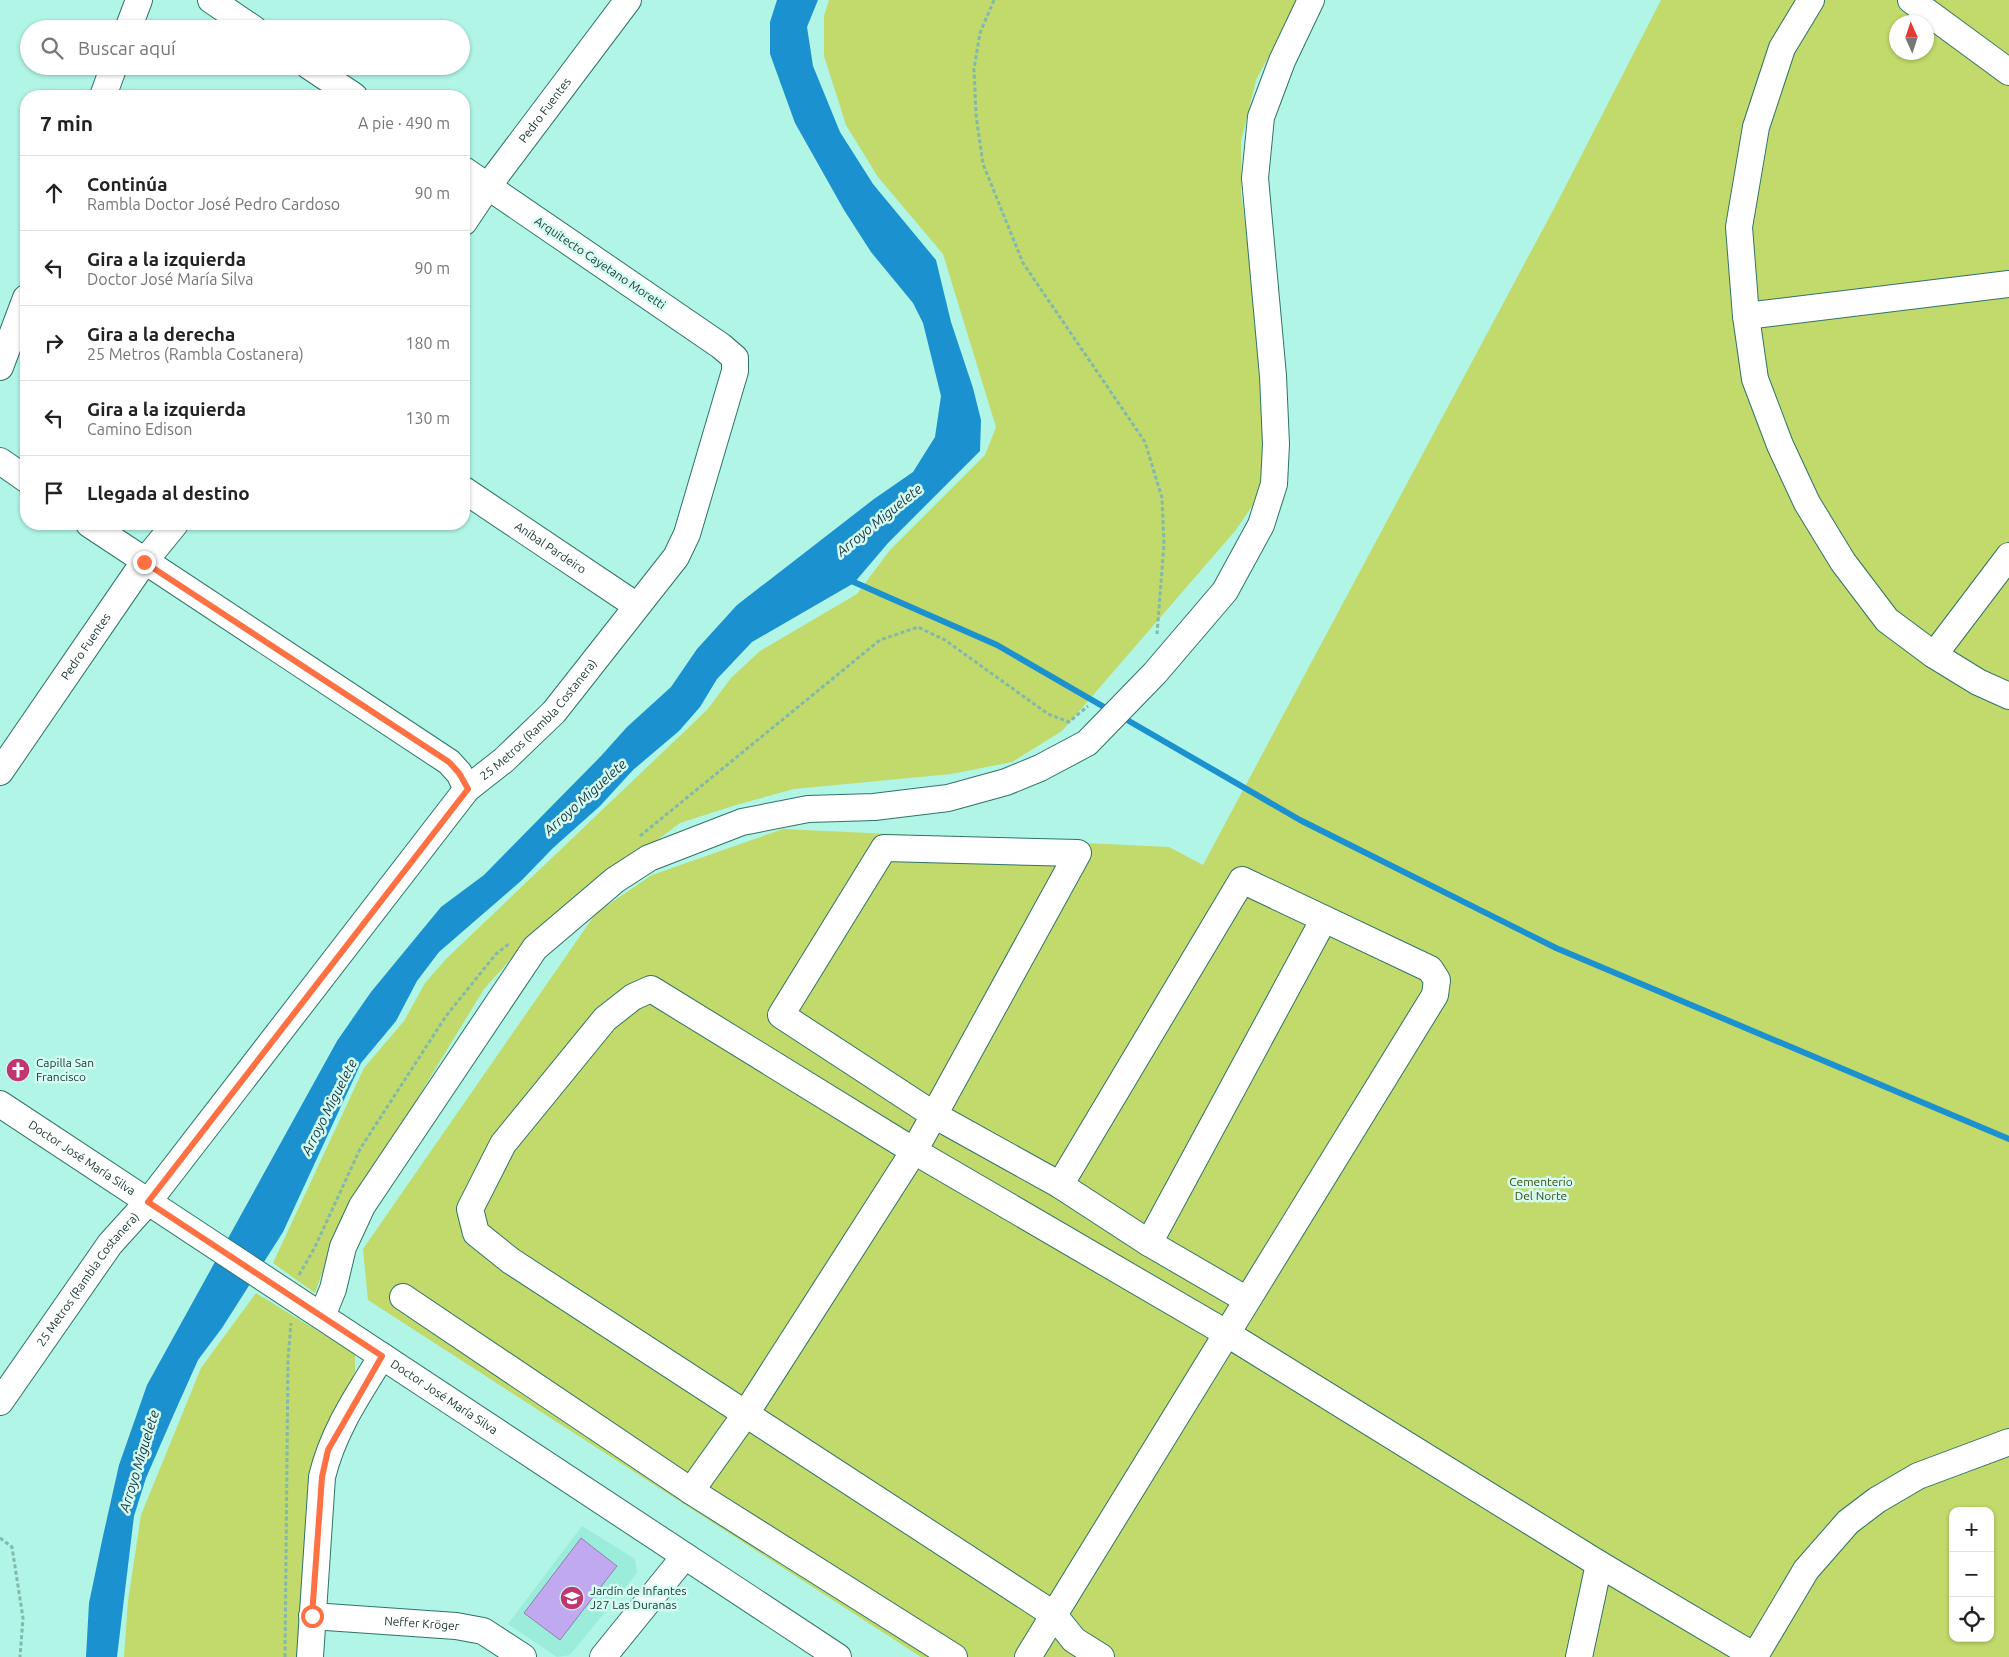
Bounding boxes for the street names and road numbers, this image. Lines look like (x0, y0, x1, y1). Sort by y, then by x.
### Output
street label: Pedro Fuentes (516, 75, 573, 145)
street label: Arquitecto Cayetano Moretti (532, 214, 668, 311)
street label: Aníbal Pardeiro (513, 519, 589, 576)
street label: Pedro Fuentes (58, 611, 113, 682)
street label: 25 Metros (Rambla Costanera) (477, 657, 600, 782)
street label: Doctor José María Silva (26, 1118, 138, 1197)
street label: 25 Metros (Rambla Costanera) (34, 1210, 142, 1348)
street label: Doctor José María Silva (389, 1357, 500, 1436)
street label: Neffer Kröger (384, 1614, 461, 1633)

